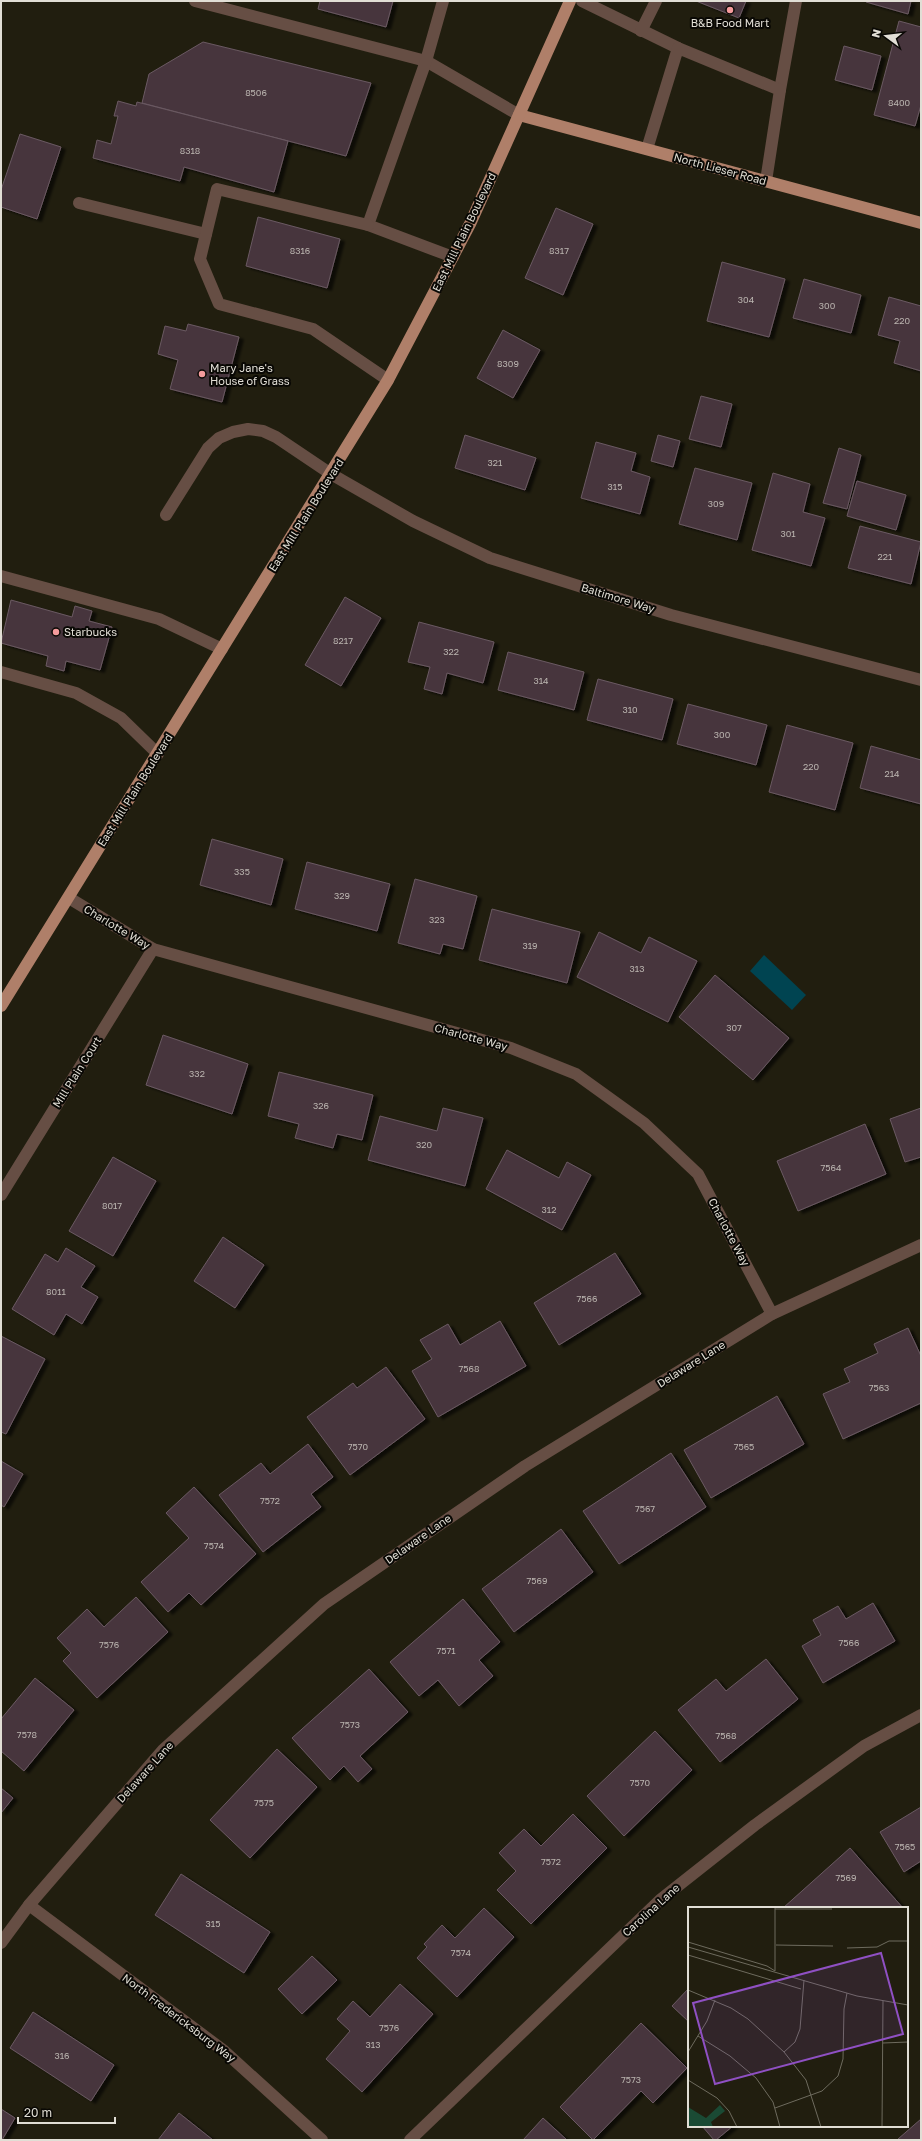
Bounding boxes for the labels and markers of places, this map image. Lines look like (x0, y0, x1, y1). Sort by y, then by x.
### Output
marker: B&B Food Mart (725, 5, 735, 15)
place label: B&B Food Mart (691, 16, 769, 29)
place label: Mary Jane's House of Grass (210, 361, 290, 387)
marker: Mary Jane's House of Grass (197, 369, 207, 379)
place label: Starbucks (64, 625, 117, 638)
marker: Starbucks (51, 627, 61, 637)

